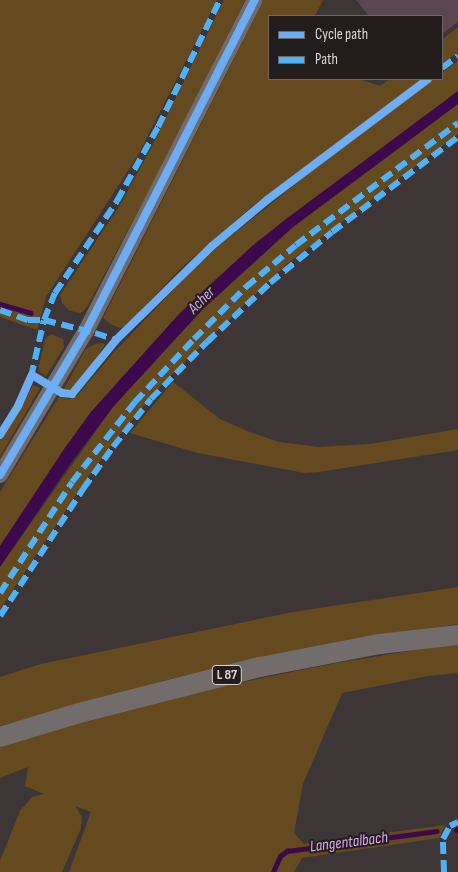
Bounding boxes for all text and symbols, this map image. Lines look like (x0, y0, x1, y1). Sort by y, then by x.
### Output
legend (268, 15, 443, 80)
text: Cycle path (315, 25, 368, 44)
text: Path (315, 50, 338, 69)
water label: Acher (184, 283, 220, 319)
road number: L 87 (211, 664, 243, 686)
water label: Langentalbach (309, 829, 389, 857)

